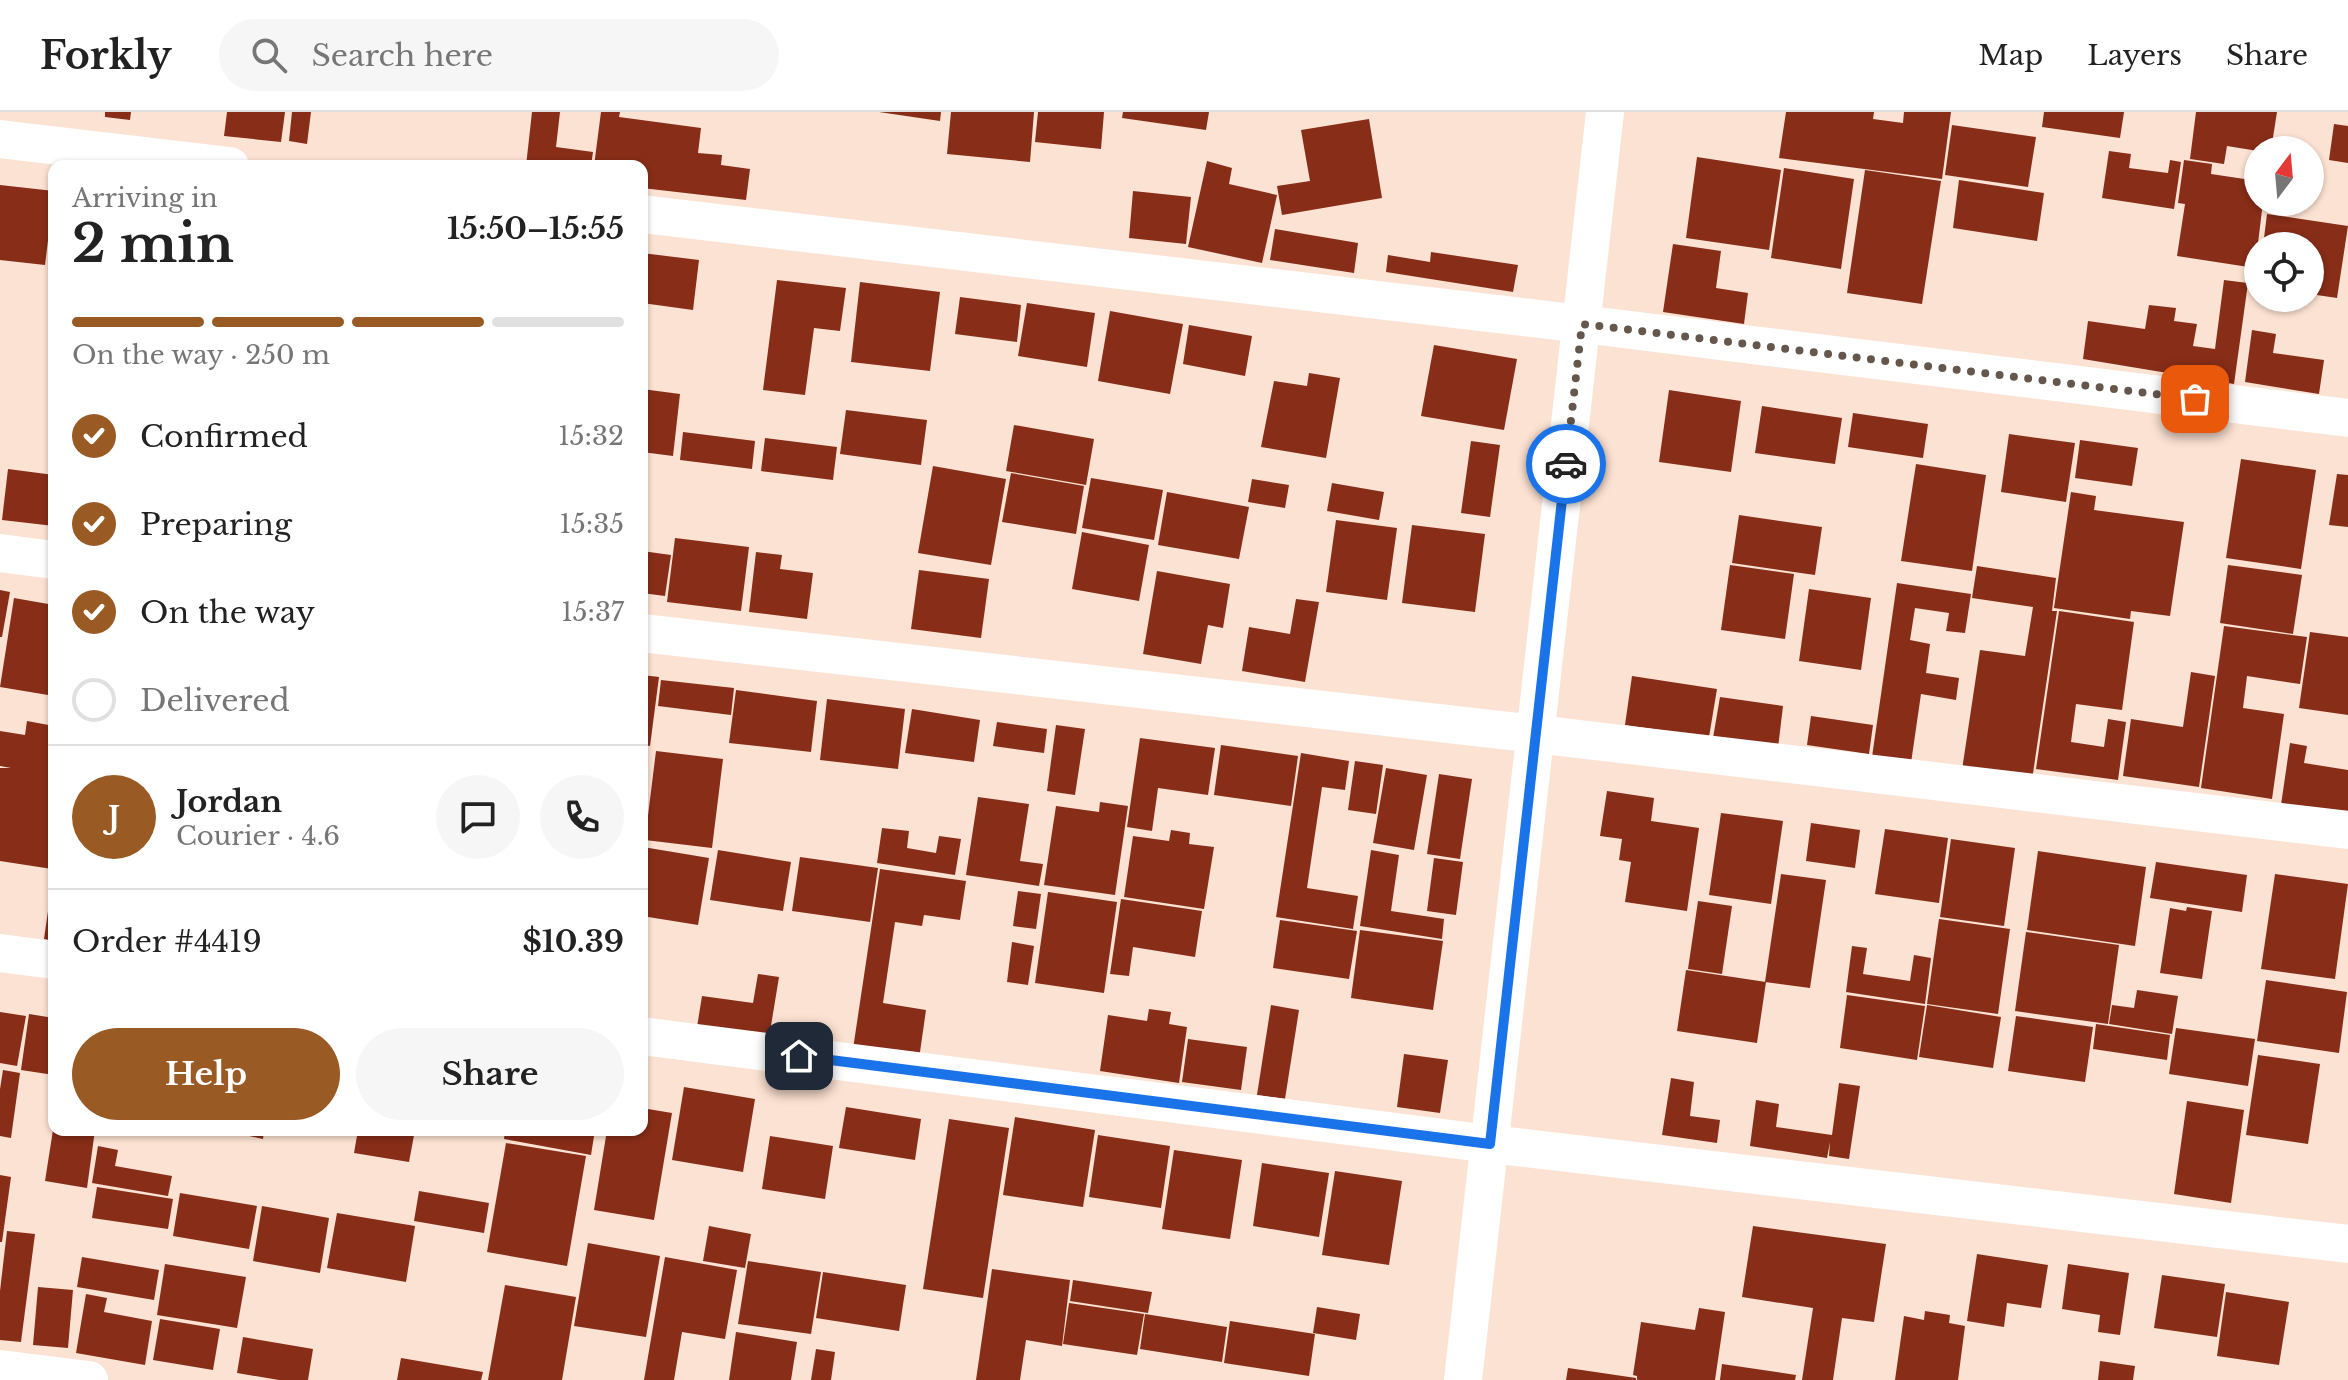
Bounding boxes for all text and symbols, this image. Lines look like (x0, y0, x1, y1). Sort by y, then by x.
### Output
search box (219, 19, 779, 91)
text: Forkly (40, 32, 171, 79)
icon: search (247, 33, 291, 77)
text: Search here (311, 37, 493, 74)
text: Map (1978, 38, 2043, 73)
text: Layers (2087, 38, 2182, 73)
text: Share (2226, 38, 2308, 73)
north arrow (2244, 136, 2324, 216)
map controls (2244, 136, 2324, 312)
text: Arriving in (72, 182, 218, 214)
text: 15:50–15:55 (447, 210, 624, 247)
text: 2 min (72, 212, 234, 276)
button: locate (2244, 232, 2324, 312)
text: On the way · 250 m (72, 339, 330, 371)
pin (2161, 365, 2229, 433)
icon: bag (2173, 377, 2217, 421)
icon: check (72, 414, 116, 458)
text: Confirmed (140, 418, 308, 455)
text: 15:32 (558, 420, 624, 452)
courier (1526, 424, 1606, 504)
icon: car (1544, 442, 1588, 486)
icon: check (72, 502, 116, 546)
text: Preparing (140, 506, 292, 543)
text: 15:35 (559, 508, 624, 540)
icon: check (72, 590, 116, 634)
text: On the way (140, 594, 315, 631)
text: 15:37 (561, 596, 624, 628)
text: Delivered (140, 682, 290, 719)
button: chat (436, 775, 520, 859)
button: phone (540, 775, 624, 859)
text: Jordan (176, 783, 282, 820)
text: J (108, 799, 120, 836)
text: Courier · 4.6 (176, 820, 340, 852)
text: Order #4419 (72, 923, 262, 960)
text: $10.39 (522, 923, 624, 960)
pin (765, 1022, 833, 1090)
button: Help (72, 1028, 340, 1120)
button: Share (356, 1028, 624, 1120)
icon: home (777, 1034, 821, 1078)

